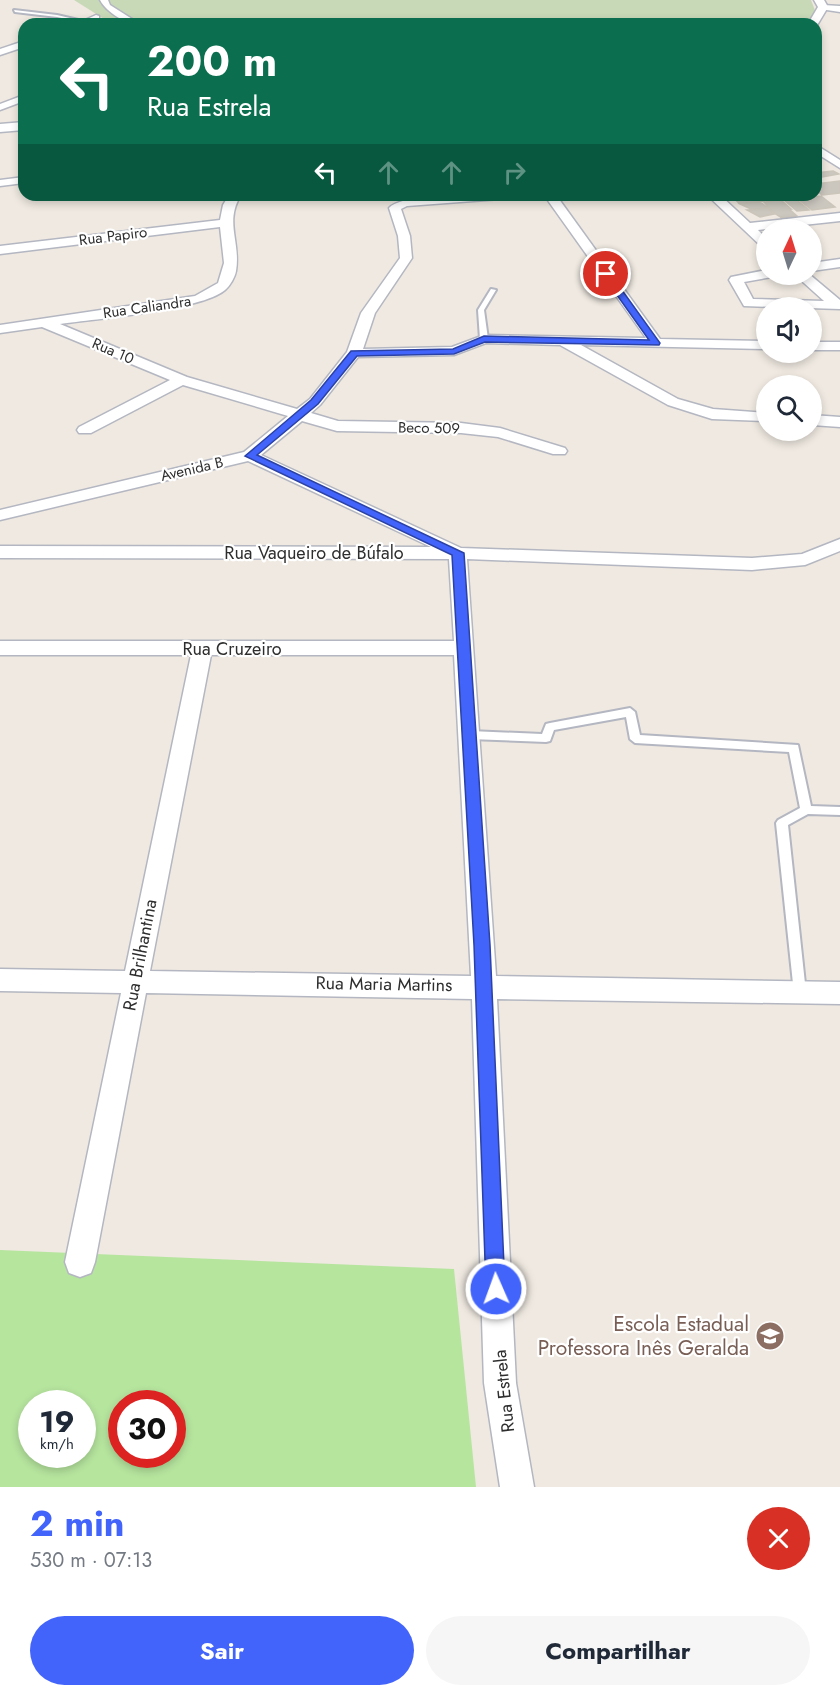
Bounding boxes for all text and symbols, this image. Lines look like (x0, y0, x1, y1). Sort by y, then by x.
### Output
text: 200 m (147, 31, 277, 92)
icon: left (48, 42, 126, 120)
text: Rua Estrela (147, 87, 272, 126)
icon: left (309, 156, 342, 189)
icon: ahead (372, 156, 405, 189)
icon: ahead (435, 156, 468, 189)
icon: right (498, 156, 531, 189)
north arrow (756, 219, 822, 285)
map controls (756, 219, 822, 441)
street label: Rua Papiro (78, 221, 148, 251)
pin (580, 248, 631, 299)
icon: arrive (589, 257, 622, 290)
street label: Rua Caliandra (101, 290, 193, 324)
button: sound (756, 297, 822, 363)
street label: Rua 10 (89, 332, 137, 370)
button: search (756, 375, 822, 441)
street label: Beco 509 (398, 416, 460, 440)
street label: Avenida B (159, 451, 225, 487)
street label: Rua Vaqueiro de Búfalo (224, 540, 404, 566)
street label: Rua Cruzeiro (182, 636, 282, 662)
street label: Rua Brilhantina (116, 897, 164, 1013)
street label: Rua Maria Martins (315, 970, 453, 998)
position arrow (464, 1257, 528, 1321)
place label: Escola Estadual Professora Inês Geralda (538, 1309, 749, 1363)
school or university icon: Escola Estadual Professora Inês Geralda (754, 1320, 786, 1352)
street label: Rua Estrela (487, 1348, 521, 1434)
speed limit sign: 30 (108, 1390, 186, 1468)
text: 19 (39, 1400, 75, 1443)
text: km/h (40, 1433, 74, 1455)
text: 2 min (30, 1497, 125, 1549)
button: close (747, 1507, 810, 1570)
text: 530 m · 07:13 (30, 1546, 152, 1575)
button: Sair (30, 1616, 414, 1685)
button: Compartilhar (426, 1616, 810, 1685)

